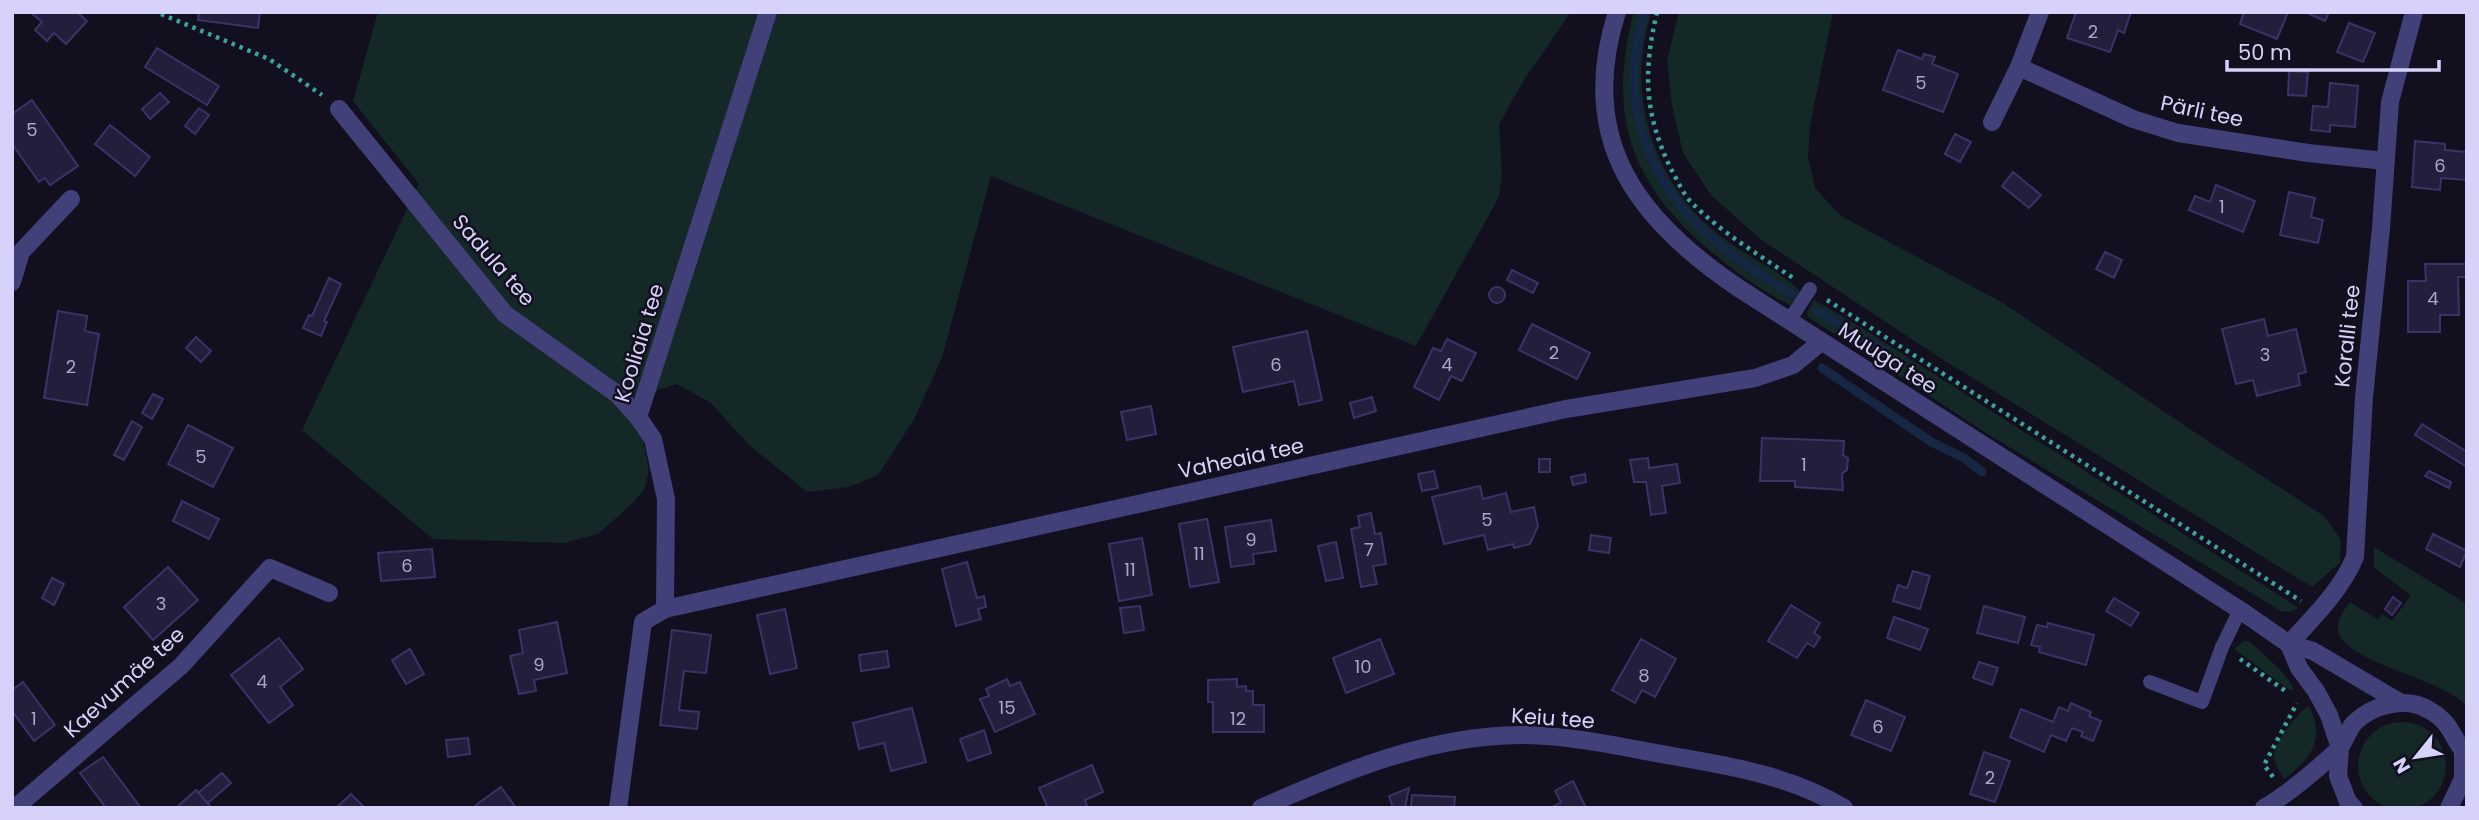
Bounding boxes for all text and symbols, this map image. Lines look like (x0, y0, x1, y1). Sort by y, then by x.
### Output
house number: 2 (2088, 19, 2098, 44)
scale bar (2227, 28, 2439, 72)
text: 50 m (2238, 38, 2292, 67)
house number: 5 (1915, 70, 1927, 95)
street label: Pärli tee (2158, 88, 2246, 134)
house number: 5 (26, 117, 38, 142)
house number: 6 (2434, 153, 2446, 178)
house number: 1 (2219, 194, 2225, 219)
street label: Sadula tee (446, 208, 542, 312)
street label: Kooliaia tee (607, 280, 671, 406)
street label: Koralli tee (2327, 283, 2367, 389)
house number: 4 (2427, 286, 2439, 311)
street label: Muuga tee (1833, 315, 1943, 401)
house number: 2 (1549, 340, 1559, 365)
house number: 3 (2260, 342, 2270, 367)
house number: 6 (1270, 352, 1282, 377)
house number: 4 (1441, 352, 1453, 377)
house number: 2 (66, 354, 76, 379)
street label: Vaheaia tee (1176, 431, 1306, 485)
house number: 5 (195, 444, 207, 469)
house number: 1 (1801, 452, 1807, 477)
house number: 5 (1481, 507, 1493, 532)
house number: 9 (1245, 527, 1257, 552)
house number: 7 (1364, 537, 1374, 562)
house number: 11 (1193, 541, 1205, 566)
house number: 6 (401, 553, 413, 578)
house number: 11 (1124, 557, 1136, 582)
house number: 3 (156, 591, 166, 616)
street label: Kaevumäe tee (57, 620, 191, 744)
house number: 9 (533, 652, 545, 677)
house number: 10 (1354, 654, 1372, 679)
house number: 8 (1638, 663, 1650, 688)
house number: 4 (256, 669, 268, 694)
house number: 15 (998, 695, 1016, 720)
street label: Keiu tee (1510, 701, 1596, 735)
house number: 1 (31, 706, 37, 731)
house number: 12 (1230, 706, 1246, 731)
house number: 6 (1872, 714, 1884, 739)
north arrow (2381, 722, 2451, 792)
text: N (2386, 752, 2417, 778)
house number: 2 (1985, 765, 1995, 790)

